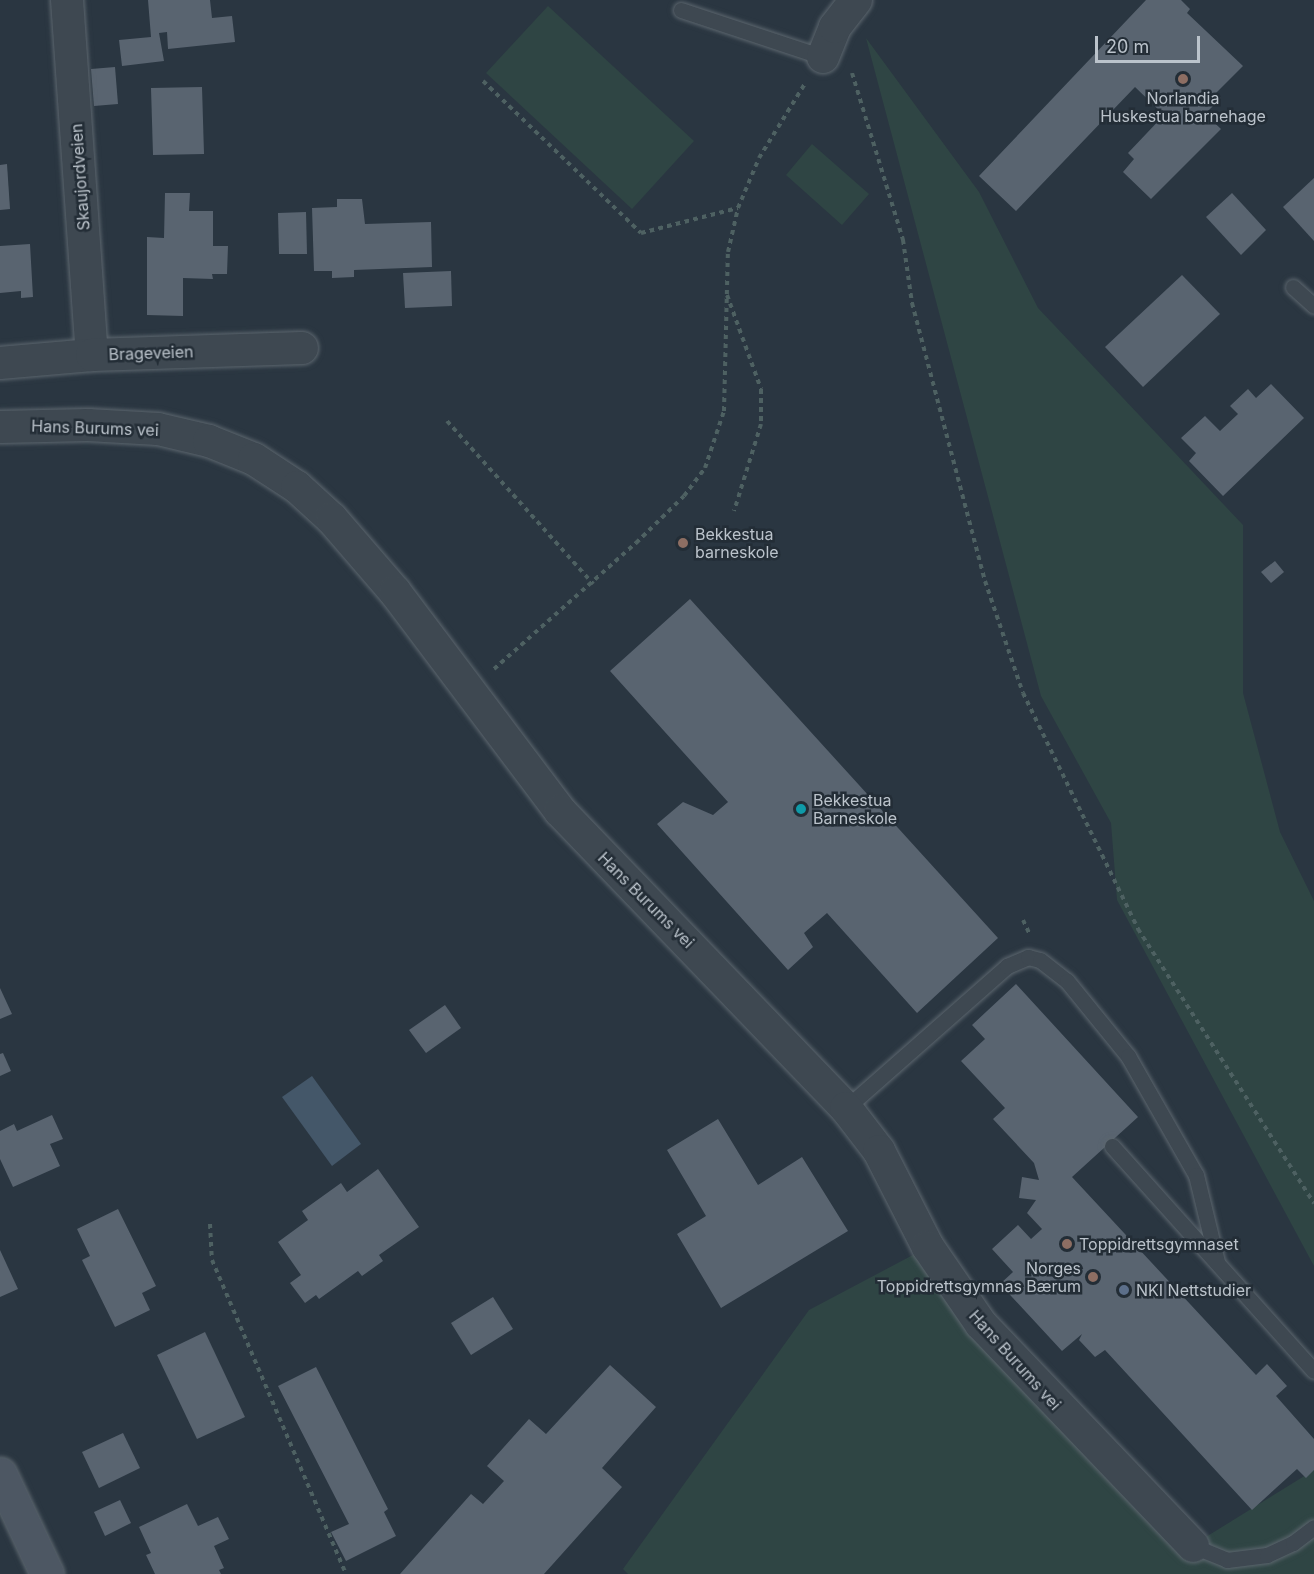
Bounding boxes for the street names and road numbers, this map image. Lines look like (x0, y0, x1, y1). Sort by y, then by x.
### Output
street label: Skaujordveien (67, 123, 93, 231)
street label: Brageveien (108, 342, 194, 364)
street label: Hans Burums vei (31, 416, 159, 440)
street label: Hans Burums vei (594, 848, 698, 952)
street label: Hans Burums vei (965, 1306, 1065, 1414)

